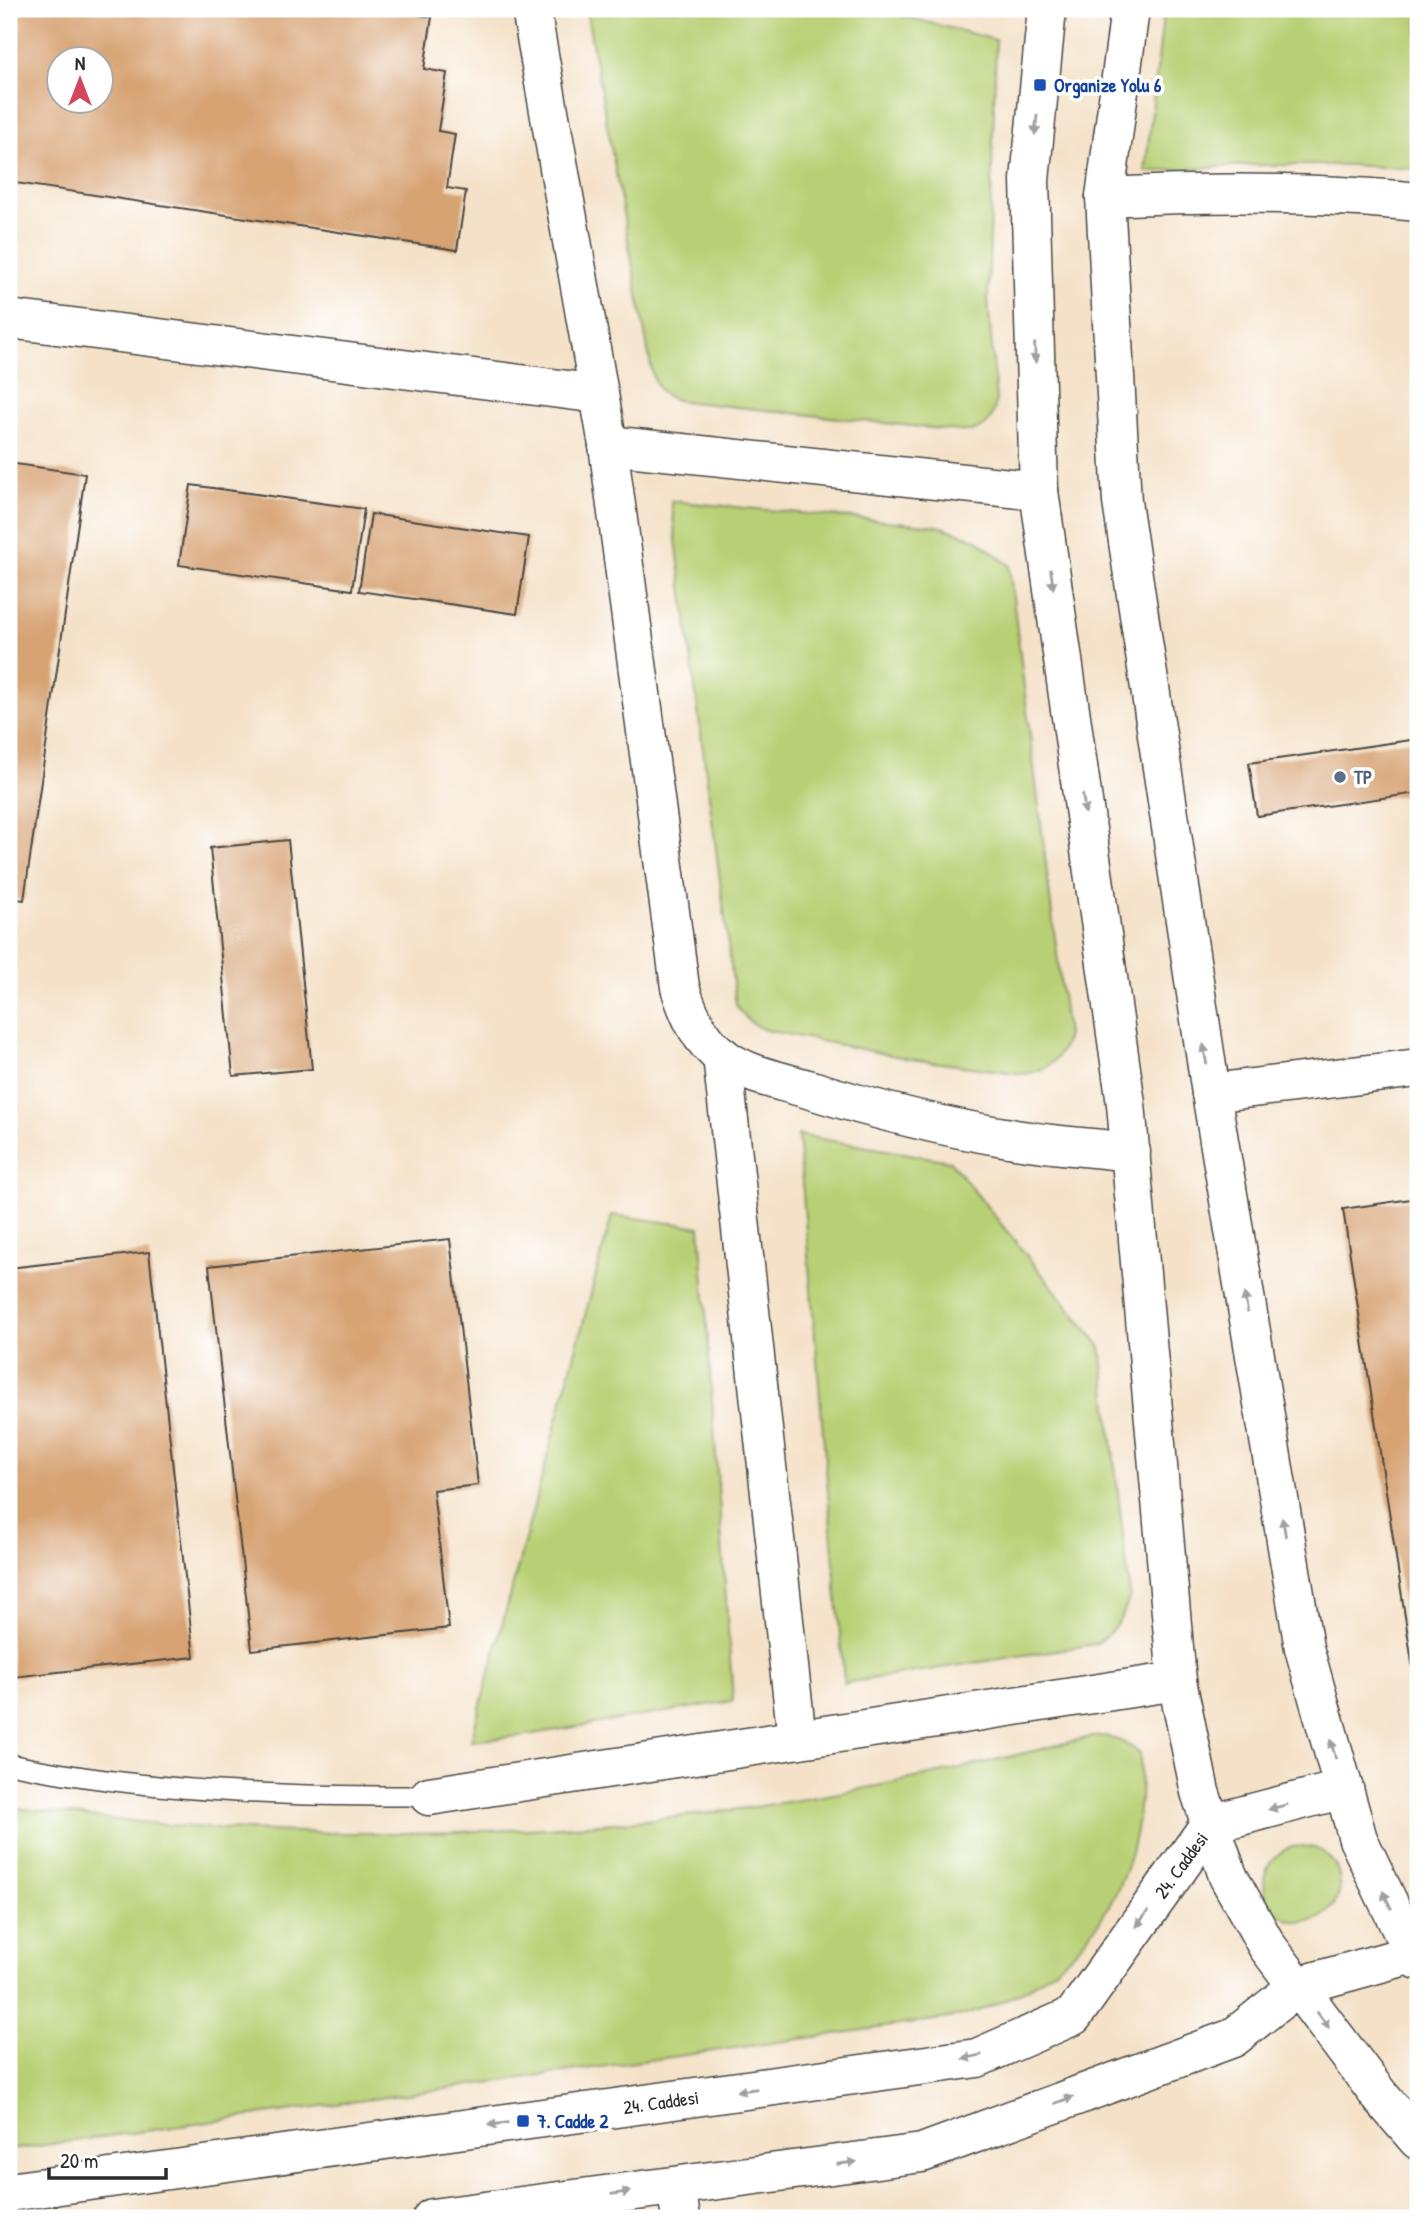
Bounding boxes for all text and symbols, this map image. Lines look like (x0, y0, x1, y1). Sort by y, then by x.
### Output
north arrow (46, 46, 116, 116)
text: N (75, 50, 85, 76)
place label: Organize Yolu 6 (1054, 72, 1162, 99)
marker: Organize Yolu 6 (1032, 77, 1048, 93)
one-way arrow (1030, 115, 1041, 137)
one-way arrow (1029, 342, 1041, 364)
one-way arrow (1046, 568, 1057, 590)
place label: TP (1353, 764, 1372, 790)
marker: TP (1332, 769, 1348, 785)
one-way arrow (1078, 793, 1089, 815)
one-way arrow (1199, 1043, 1210, 1065)
one-way arrow (1240, 1292, 1251, 1314)
one-way arrow (1278, 1516, 1289, 1538)
one-way arrow (1327, 1738, 1337, 1759)
one-way arrow (1267, 1802, 1288, 1812)
street label: 24. Caddesi (1148, 1827, 1214, 1903)
one-way arrow (1381, 1890, 1393, 1910)
one-way arrow (1135, 1910, 1149, 1929)
one-way arrow (1315, 2011, 1329, 2029)
one-way arrow (961, 2052, 983, 2063)
street label: 24. Caddesi (621, 2084, 701, 2120)
one-way arrow (736, 2084, 758, 2095)
one-way arrow (1054, 2095, 1075, 2106)
place label: 7. Cadde 2 (536, 2108, 608, 2134)
marker: 7. Cadde 2 (515, 2113, 531, 2129)
one-way arrow (487, 2119, 509, 2130)
scale bar (49, 2136, 166, 2180)
text: 20 m (60, 2146, 98, 2175)
one-way arrow (836, 2157, 858, 2168)
one-way arrow (611, 2187, 633, 2198)

